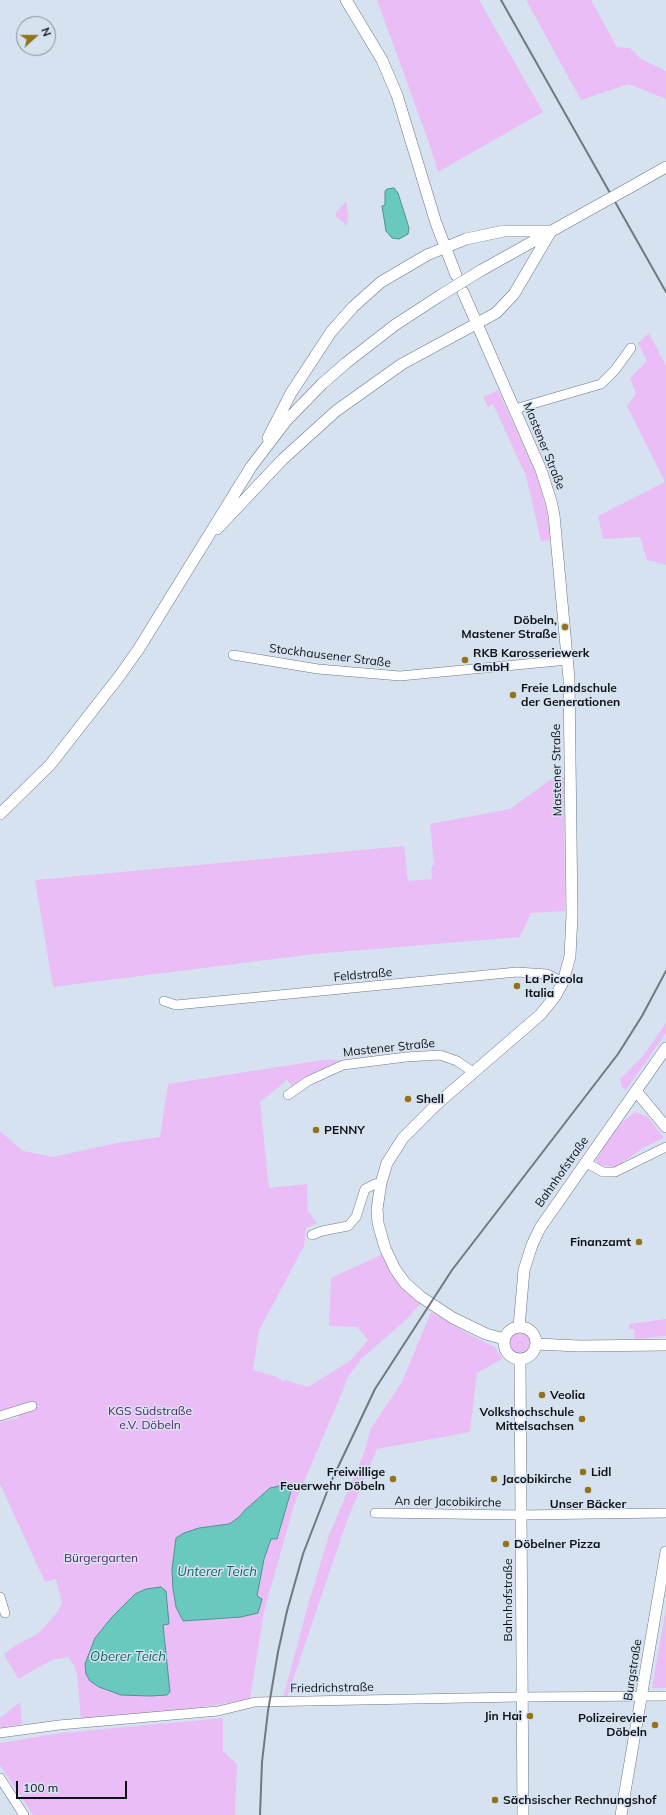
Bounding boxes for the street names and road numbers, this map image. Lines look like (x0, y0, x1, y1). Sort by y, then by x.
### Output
street label: Mastener Straße (520, 400, 568, 492)
street label: Stockhausener Straße (268, 641, 392, 671)
street label: Mastener Straße (549, 724, 565, 816)
street label: Feldstraße (333, 965, 393, 985)
street label: Mastener Straße (342, 1036, 436, 1060)
street label: Bahnhofstraße (532, 1134, 592, 1210)
street label: An der Jacobikirche (394, 1494, 502, 1510)
street label: Bahnhofstraße (501, 1559, 515, 1641)
street label: Burgstraße (621, 1638, 645, 1702)
street label: Friedrichstraße (290, 1680, 374, 1696)

